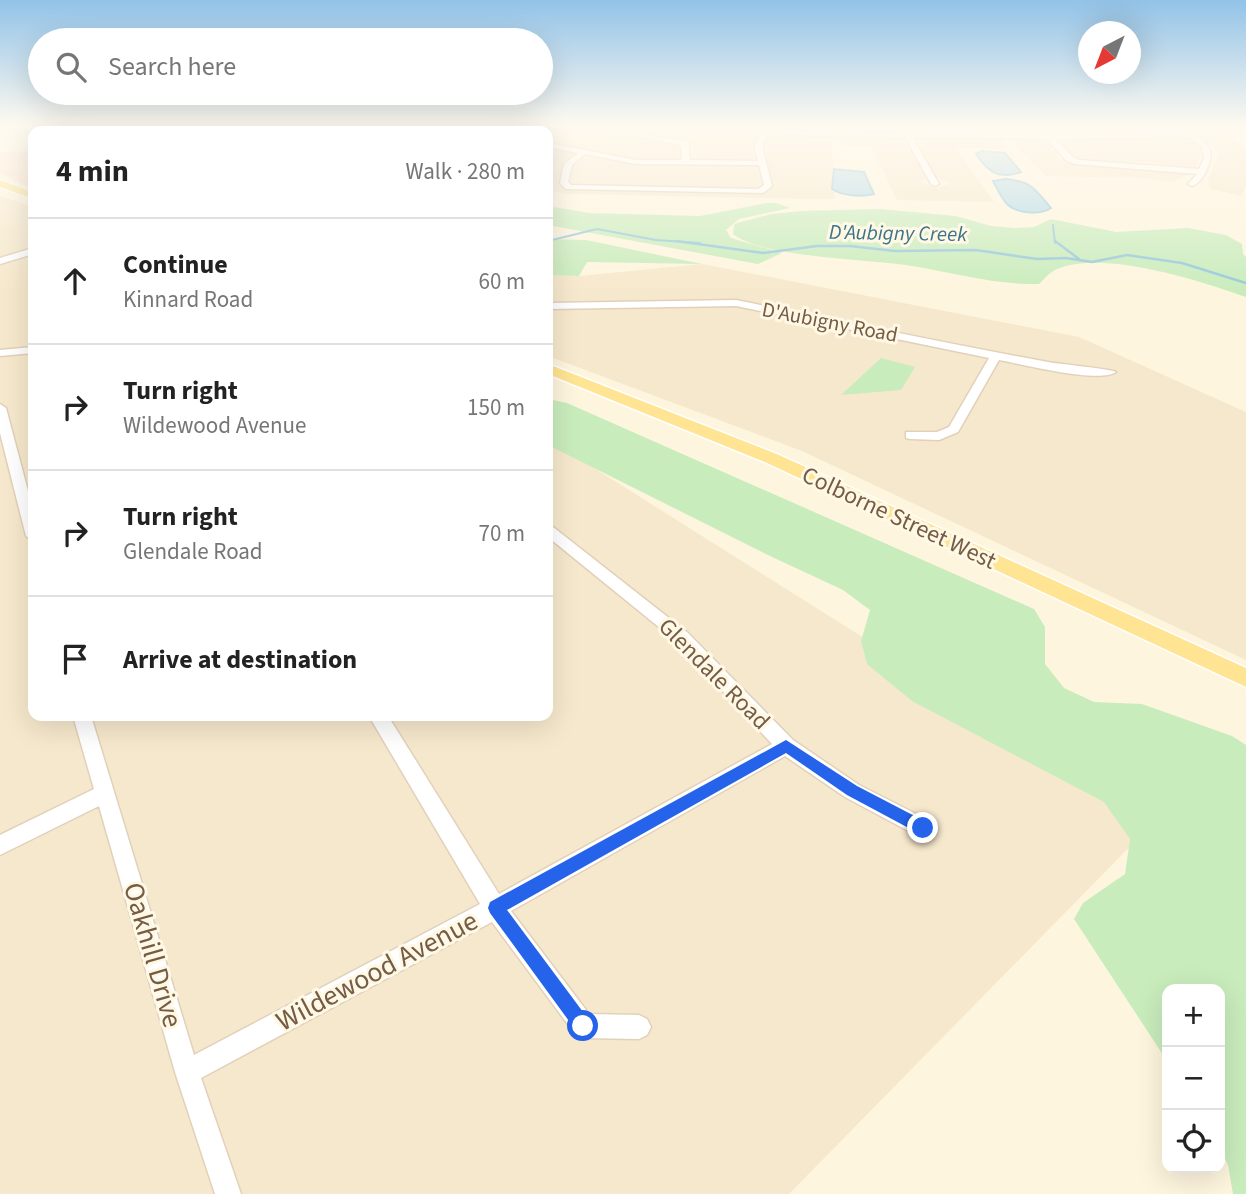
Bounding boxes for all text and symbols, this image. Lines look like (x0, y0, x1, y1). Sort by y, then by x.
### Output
north arrow (1078, 21, 1141, 84)
search box (28, 28, 553, 105)
icon: search (52, 48, 90, 86)
text: Search here (108, 48, 236, 85)
text: 4 min (56, 150, 129, 193)
text: Walk · 280 m (406, 155, 525, 188)
water label: D'Aubigny Creek (829, 217, 968, 249)
text: Continue (123, 246, 228, 283)
icon: ahead (56, 262, 94, 300)
text: 60 m (478, 265, 525, 298)
text: Kinnard Road (123, 283, 253, 316)
street label: D'Aubigny Road (760, 294, 900, 350)
text: Turn right (123, 372, 238, 409)
icon: right (56, 388, 94, 426)
text: 150 m (467, 391, 525, 424)
text: Wildewood Avenue (123, 409, 307, 442)
street label: Colborne Street West (796, 458, 1002, 578)
text: Turn right (123, 498, 238, 535)
icon: right (56, 514, 94, 552)
text: 70 m (478, 517, 525, 550)
text: Glendale Road (123, 535, 263, 568)
street label: Glendale Road (650, 610, 778, 738)
icon: arrive (56, 640, 94, 678)
text: Arrive at destination (123, 641, 357, 678)
route end (907, 812, 938, 843)
street label: Oakhill Drive (113, 878, 193, 1032)
street label: Wildewood Avenue (269, 901, 485, 1041)
map controls (1162, 984, 1225, 1173)
button: + (1162, 984, 1225, 1047)
route start (567, 1010, 598, 1041)
button: − (1162, 1047, 1225, 1110)
button: locate (1162, 1110, 1225, 1173)

